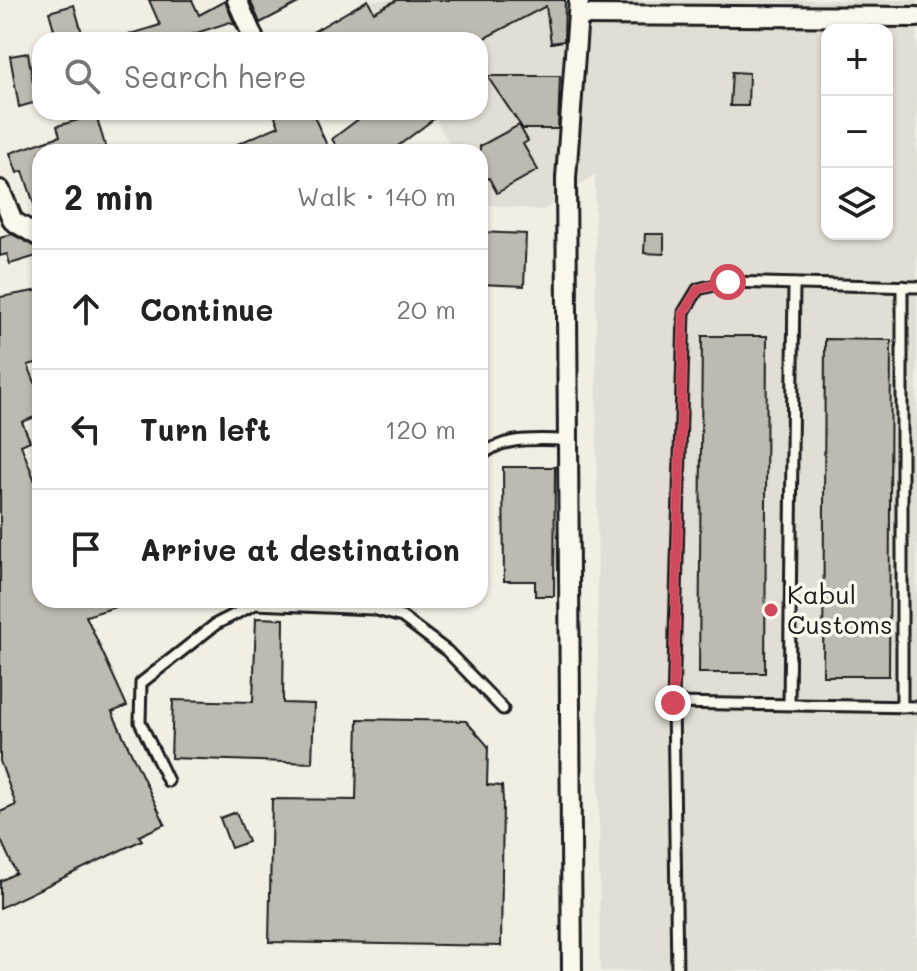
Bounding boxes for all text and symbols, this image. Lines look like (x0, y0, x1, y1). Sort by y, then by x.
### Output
map controls (821, 24, 893, 240)
button: + (821, 24, 893, 96)
search box (32, 32, 488, 120)
icon: search (60, 54, 104, 98)
text: Search here (124, 56, 307, 96)
button: − (821, 96, 893, 168)
button: layers (821, 168, 893, 240)
text: 2 min (64, 174, 153, 219)
text: Walk · 140 m (297, 179, 456, 213)
route start (710, 264, 746, 300)
icon: ahead (64, 287, 108, 331)
text: Continue (140, 289, 273, 329)
text: 20 m (396, 292, 456, 326)
icon: left (64, 407, 108, 451)
text: Turn left (140, 409, 271, 449)
text: 120 m (385, 412, 456, 446)
icon: arrive (64, 527, 108, 571)
text: Arrive at destination (140, 529, 460, 569)
place label: Kabul Customs (787, 577, 893, 641)
marker: Kabul Customs (762, 601, 780, 619)
route end (655, 685, 691, 721)

